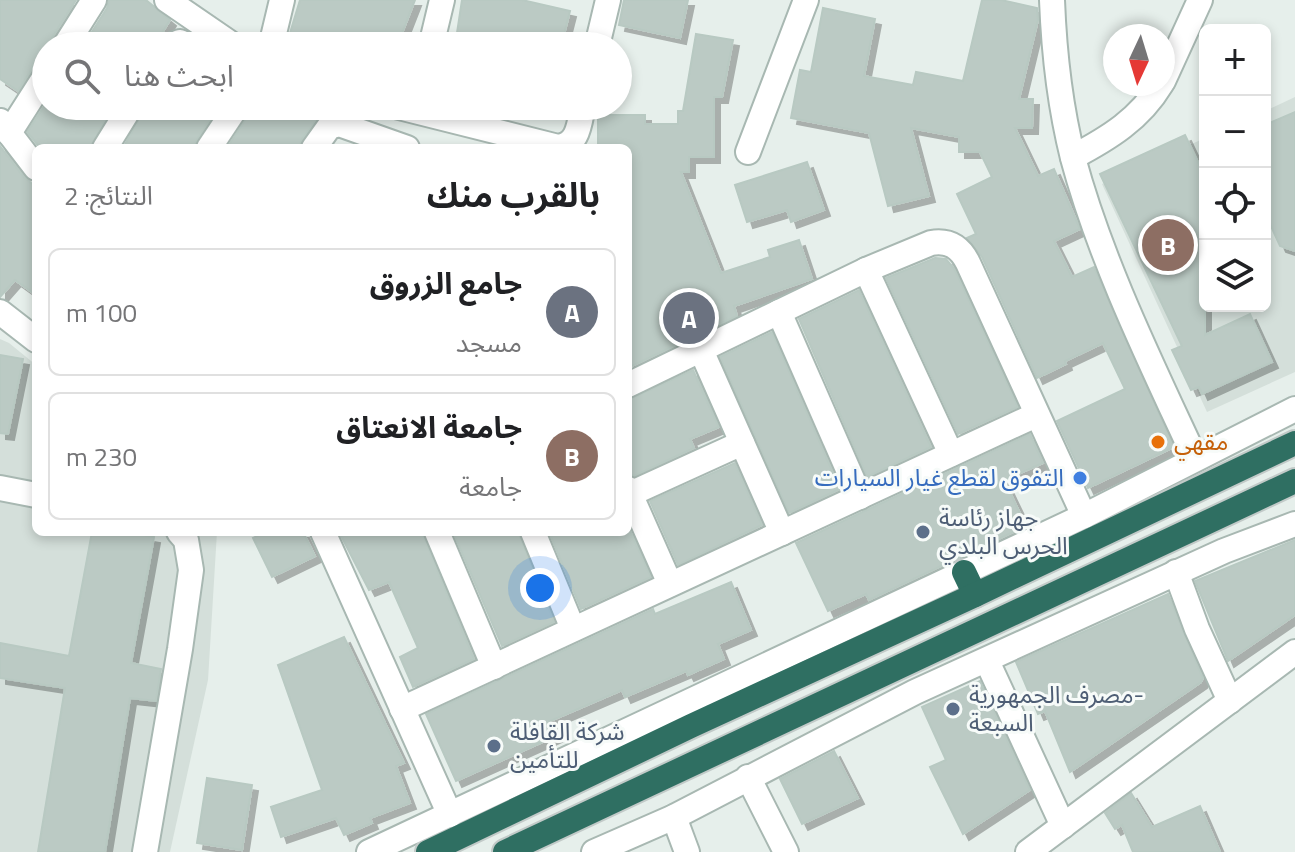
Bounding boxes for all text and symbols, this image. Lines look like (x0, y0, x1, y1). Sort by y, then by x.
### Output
north arrow (1103, 24, 1175, 96)
map controls (1199, 24, 1271, 312)
button: + (1199, 24, 1271, 96)
search box (32, 32, 632, 120)
text: ابحث هنا (124, 52, 234, 98)
icon: search (60, 54, 104, 98)
button: − (1199, 96, 1271, 168)
text: بالقرب منك (427, 168, 600, 220)
button: locate (1199, 168, 1271, 240)
text: النتائج: 2 (64, 176, 153, 215)
pin: B (1142, 215, 1194, 275)
button: layers (1199, 240, 1271, 312)
text: جامع الزروق (370, 260, 522, 306)
pin: A (663, 288, 715, 348)
text: 100 m (66, 293, 137, 332)
text: A (564, 293, 580, 332)
text: مسجد (456, 323, 522, 362)
text: جامعة الانعتاق (336, 404, 522, 450)
place label: مقهي (1174, 423, 1228, 461)
marker: مقهي (1149, 433, 1167, 451)
text: 230 m (66, 437, 137, 476)
text: B (564, 437, 580, 476)
place label: التفوق لقطع غيار السيارات (815, 459, 1064, 495)
text: جامعة (459, 467, 522, 506)
marker: التفوق لقطع غيار السيارات (1071, 469, 1089, 487)
place label: جهاز رئاسة الحرس البلدي (939, 499, 1068, 565)
marker: جهاز رئاسة الحرس البلدي (914, 523, 932, 541)
your location (520, 568, 560, 608)
place label: مصرف الجمهورية- السبعة (969, 676, 1144, 740)
marker: مصرف الجمهورية- السبعة (944, 700, 962, 718)
place label: شركة القافلة للتأمين (510, 713, 625, 777)
marker: شركة القافلة للتأمين (485, 737, 503, 755)

